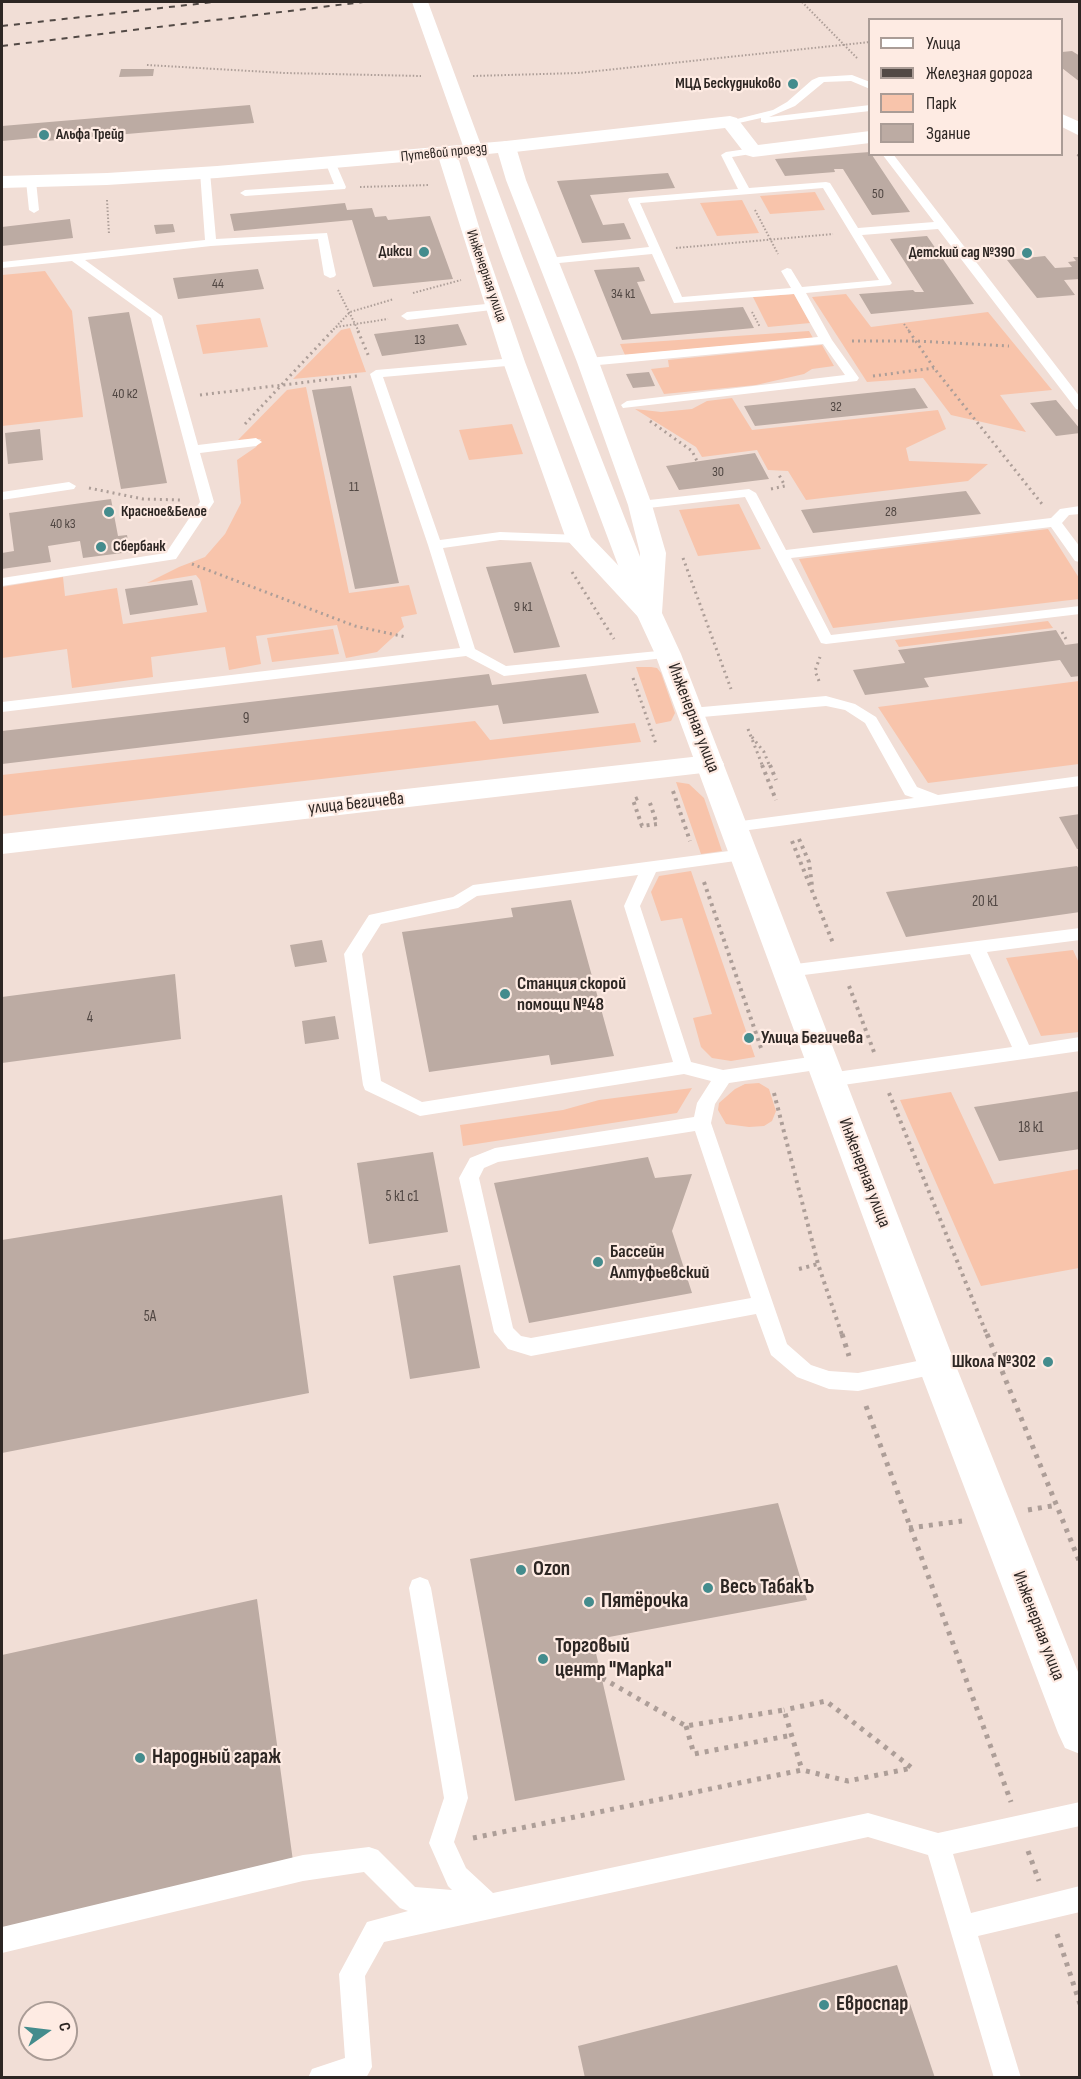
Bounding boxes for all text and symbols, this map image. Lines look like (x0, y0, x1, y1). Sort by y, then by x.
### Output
legend (868, 18, 1063, 156)
text: Улица (926, 33, 961, 54)
text: Железная дорога (926, 63, 1033, 84)
place label: МЦД Бескудниково (675, 75, 781, 93)
marker: МЦД Бескудниково (786, 77, 800, 91)
text: Парк (926, 93, 956, 114)
text: Здание (926, 123, 971, 144)
place label: Альфа Трейд (56, 126, 124, 144)
marker: Альфа Трейд (37, 128, 51, 142)
street label: Путевой проезд (400, 140, 488, 166)
house number: 50 (872, 186, 884, 202)
street label: Инженерная улица (462, 228, 510, 324)
place label: Дикси (379, 243, 412, 261)
place label: Детский сад №390 (909, 244, 1015, 262)
marker: Дикси (417, 245, 431, 259)
marker: Детский сад №390 (1020, 246, 1034, 260)
house number: 44 (212, 276, 224, 292)
house number: 34 к1 (611, 286, 635, 302)
house number: 13 (415, 332, 425, 348)
house number: 40 к2 (112, 386, 138, 402)
house number: 32 (830, 399, 842, 415)
house number: 30 (712, 464, 724, 480)
house number: 11 (349, 479, 359, 495)
place label: Красное&Белое (121, 503, 207, 521)
house number: 28 (885, 504, 897, 520)
marker: Красное&Белое (102, 505, 116, 519)
house number: 40 к3 (50, 516, 76, 532)
place label: Сбербанк (113, 538, 166, 556)
marker: Сбербанк (94, 540, 108, 554)
house number: 9 к1 (514, 599, 532, 615)
street label: Инженерная улица (662, 660, 724, 776)
house number: 9 (243, 710, 249, 728)
street label: улица Бегичева (307, 788, 405, 820)
house number: 20 к1 (972, 893, 998, 911)
place label: Станция скорой помощи №48 (517, 973, 626, 1016)
marker: Станция скорой помощи №48 (498, 987, 512, 1001)
house number: 4 (87, 1009, 93, 1027)
place label: Улица Бегичева (761, 1027, 863, 1049)
marker: Улица Бегичева (742, 1031, 756, 1045)
street label: Инженерная улица (833, 1115, 895, 1231)
house number: 18 к1 (1018, 1119, 1044, 1137)
house number: 5 к1 с1 (386, 1188, 418, 1206)
place label: Бассейн Алтуфьевский (610, 1241, 709, 1284)
marker: Бассейн Алтуфьевский (591, 1255, 605, 1269)
house number: 5A (144, 1308, 156, 1326)
place label: Школа №302 (952, 1351, 1036, 1373)
marker: Школа №302 (1041, 1355, 1055, 1369)
place label: Ozon (533, 1557, 570, 1583)
marker: Ozon (514, 1563, 528, 1577)
street label: Инженерная улица (1007, 1568, 1069, 1684)
place label: Весь ТабакЪ (720, 1575, 814, 1601)
marker: Весь ТабакЪ (701, 1581, 715, 1595)
place label: Пятёрочка (601, 1589, 688, 1615)
marker: Пятёрочка (582, 1595, 596, 1609)
place label: Торговый центр "Марка" (555, 1634, 672, 1684)
marker: Торговый центр "Марка" (536, 1652, 550, 1666)
place label: Народный гараж (152, 1745, 281, 1771)
marker: Народный гараж (133, 1751, 147, 1765)
place label: Евроспар (836, 1992, 908, 2018)
marker: Евроспар (817, 1998, 831, 2012)
north arrow (18, 2001, 78, 2061)
text: С (54, 2021, 74, 2033)

